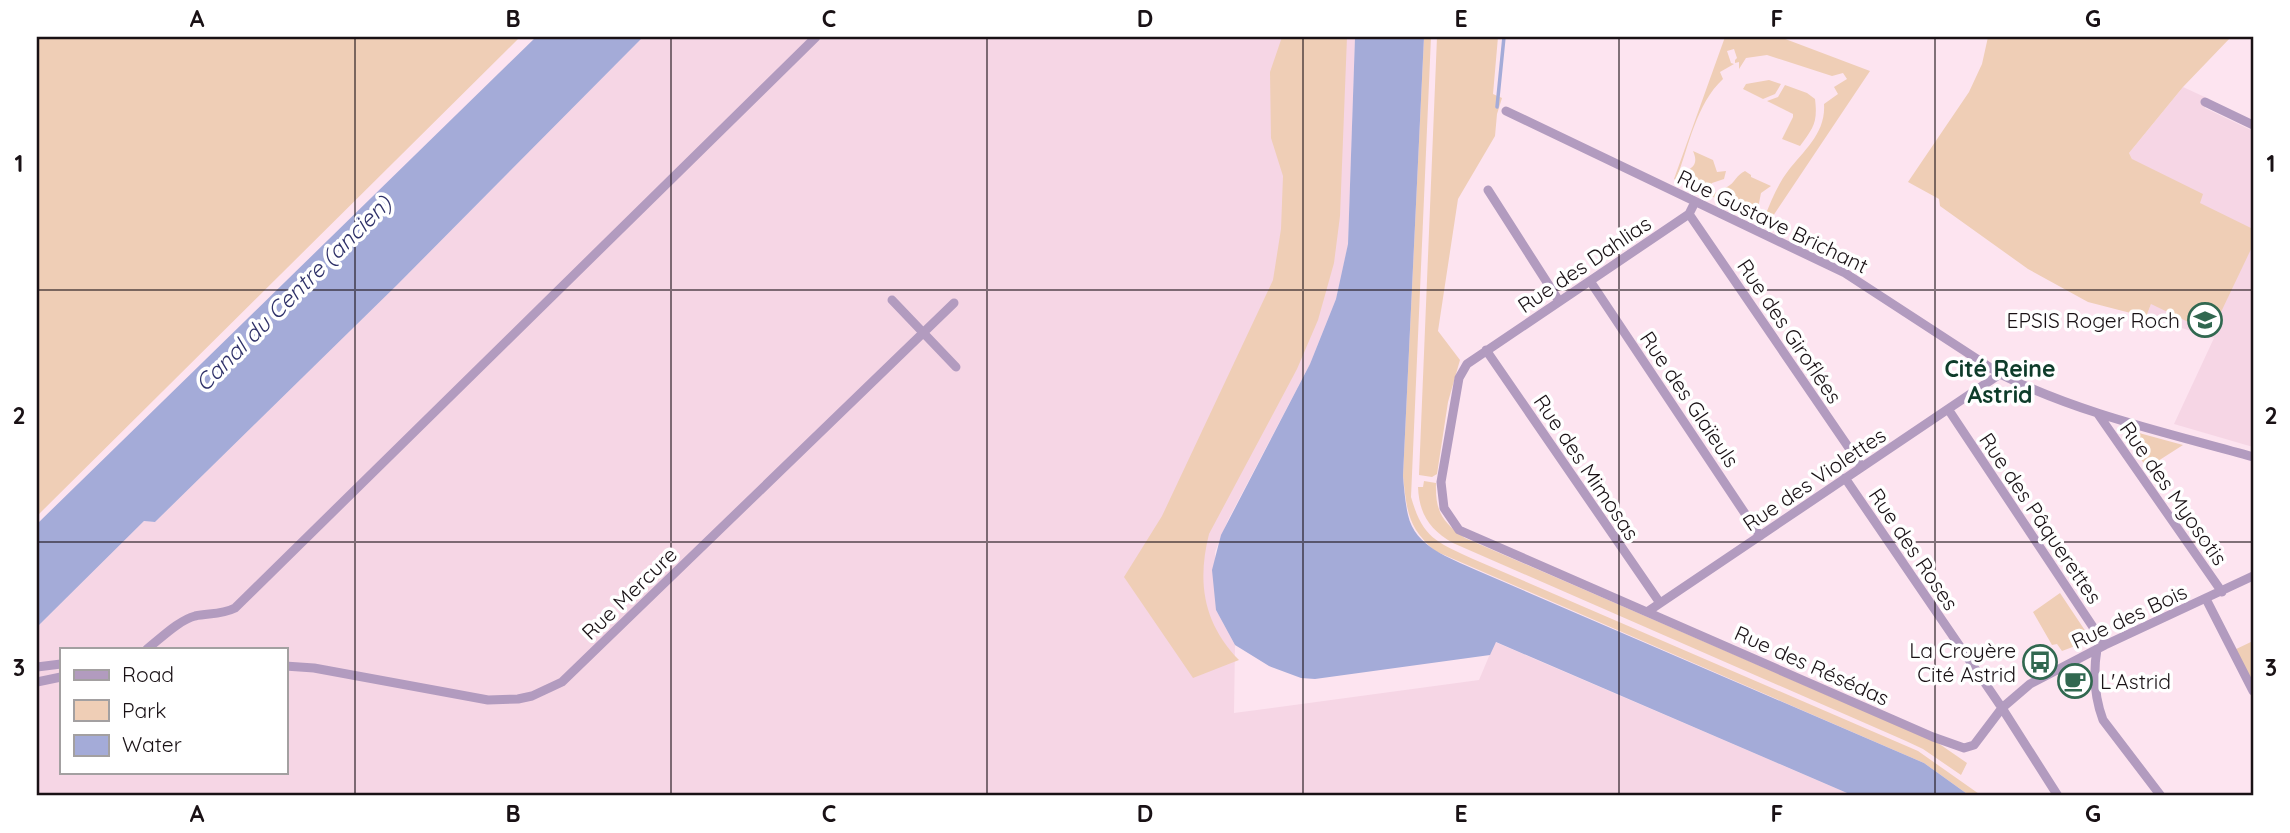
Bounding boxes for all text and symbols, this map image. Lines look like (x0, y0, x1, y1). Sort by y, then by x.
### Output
text: A (190, 4, 205, 33)
text: B (505, 4, 521, 33)
text: C (822, 4, 836, 33)
text: D (1137, 4, 1153, 33)
text: E (1454, 4, 1468, 33)
text: F (1771, 4, 1783, 33)
text: G (2085, 4, 2101, 33)
text: 1 (15, 149, 23, 178)
text: 1 (2267, 149, 2275, 178)
street label: Rue Gustave Brichant (1673, 163, 1873, 279)
water label: Canal du Centre (ancien) (189, 188, 398, 397)
street label: Rue des Dahlias (1512, 210, 1656, 318)
street label: Rue des Giroflées (1732, 254, 1848, 408)
school or university icon: EPSIS Roger Roch (2186, 301, 2224, 339)
place label: EPSIS Roger Roch (2006, 307, 2180, 333)
street label: Rue des Glaïeuls (1635, 326, 1745, 472)
district label: Cité Reine Astrid (1944, 354, 2056, 409)
street label: Rue des Mimosas (1529, 389, 1645, 545)
text: 2 (12, 401, 26, 430)
text: 2 (2264, 401, 2278, 430)
street label: Rue des Myosotis (2115, 416, 2233, 570)
street label: Rue des Violettes (1737, 422, 1891, 536)
street label: Rue des Pâquerettes (1974, 428, 2108, 608)
street label: Rue des Roses (1864, 483, 1964, 615)
street label: Rue Mercure (576, 541, 682, 645)
street label: Rue des Bois (2067, 578, 2191, 654)
street label: Rue des Résédas (1731, 619, 1893, 711)
place label: La Croyère Cité Astrid (1909, 637, 2016, 687)
bus stop icon: La Croyère Cité Astrid (2021, 643, 2059, 681)
legend (60, 648, 287, 774)
text: 3 (13, 653, 25, 682)
text: 3 (2265, 653, 2277, 682)
text: Road (122, 661, 174, 687)
cafe icon: L'Astrid (2056, 662, 2094, 700)
place label: L'Astrid (2100, 668, 2171, 694)
text: Park (122, 697, 166, 723)
text: Water (122, 731, 182, 757)
text: A (190, 799, 205, 828)
text: B (505, 799, 521, 828)
text: C (822, 799, 836, 828)
text: D (1137, 799, 1153, 828)
text: E (1454, 799, 1468, 828)
text: F (1771, 799, 1783, 828)
text: G (2085, 799, 2101, 828)

